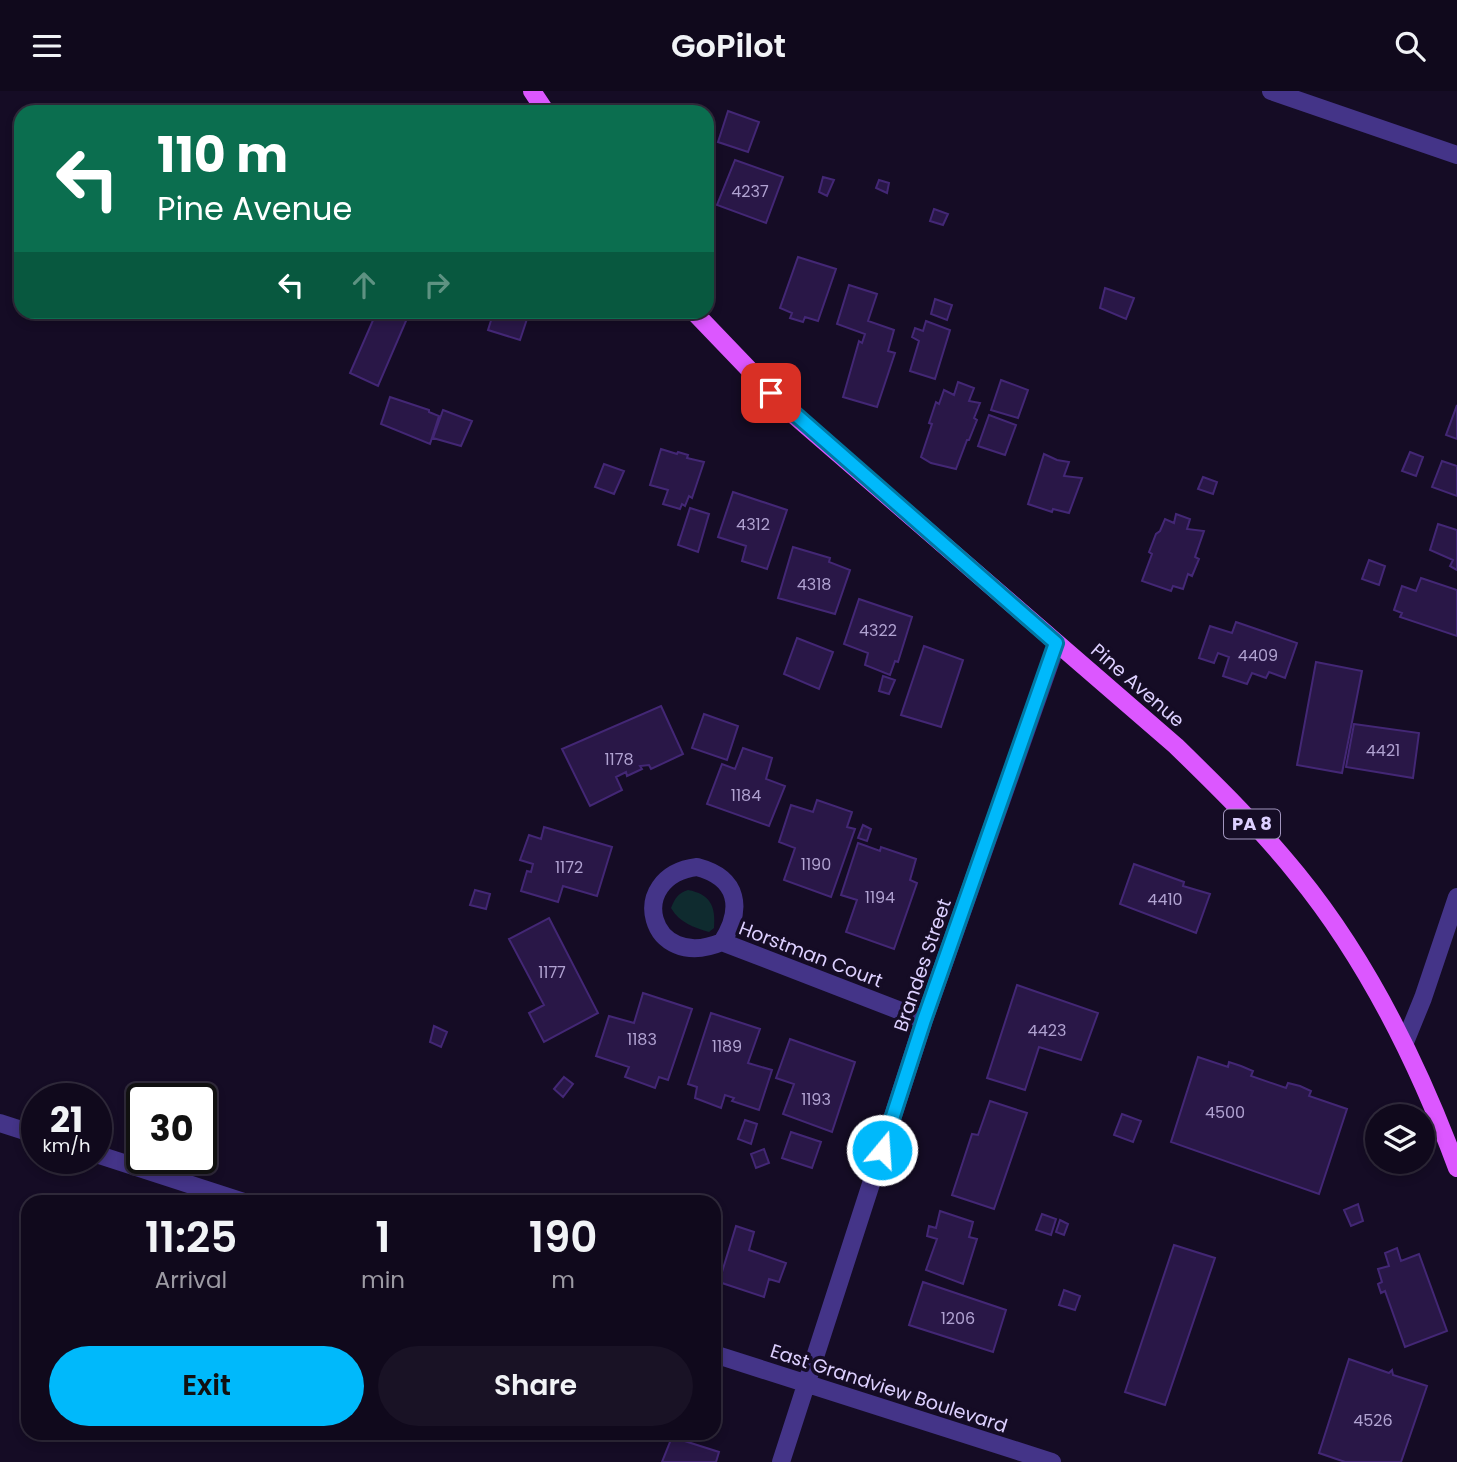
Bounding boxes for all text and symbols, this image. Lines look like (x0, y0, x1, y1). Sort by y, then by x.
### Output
text: GoPilot (671, 23, 786, 68)
icon: menu (28, 27, 66, 65)
icon: search (1391, 27, 1429, 65)
text: 110 m (157, 121, 288, 189)
icon: left (42, 133, 133, 224)
house number: 4237 (731, 180, 769, 203)
text: Pine Avenue (157, 186, 352, 231)
icon: left (272, 266, 310, 304)
icon: ahead (345, 266, 383, 304)
icon: right (418, 266, 456, 304)
pin (741, 363, 801, 423)
icon: arrive (752, 374, 790, 412)
house number: 4312 (736, 513, 770, 536)
house number: 4318 (797, 573, 831, 596)
house number: 4322 (859, 619, 897, 642)
street label: Pine Avenue (1085, 637, 1190, 734)
house number: 4409 (1238, 644, 1278, 667)
house number: 4421 (1366, 739, 1400, 762)
house number: 1178 (604, 748, 634, 771)
house number: 1184 (731, 784, 761, 807)
road number: PA 8 (1224, 809, 1280, 839)
house number: 1190 (801, 853, 831, 876)
house number: 1172 (555, 856, 583, 879)
house number: 1194 (865, 886, 895, 909)
house number: 4410 (1147, 888, 1183, 911)
street label: Brandes Street (887, 895, 958, 1035)
street label: Horstman Court (735, 915, 887, 994)
house number: 1177 (538, 961, 566, 984)
house number: 4423 (1028, 1019, 1066, 1042)
house number: 1183 (627, 1028, 657, 1051)
house number: 1189 (712, 1035, 742, 1058)
speed limit sign: 30 (126, 1083, 217, 1174)
house number: 1193 (801, 1088, 831, 1111)
text: 21 (50, 1095, 83, 1144)
house number: 4500 (1205, 1101, 1245, 1124)
map controls (1365, 1104, 1435, 1174)
button: layers (1365, 1104, 1435, 1174)
position arrow (845, 1113, 919, 1187)
text: km/h (43, 1133, 90, 1158)
text: 11:25 (145, 1208, 237, 1267)
text: 1 (375, 1208, 391, 1267)
text: 190 (529, 1208, 597, 1267)
text: Arrival (155, 1264, 227, 1296)
text: min (361, 1264, 405, 1296)
text: m (551, 1264, 575, 1296)
house number: 1206 (941, 1307, 975, 1330)
street label: East Grandview Boulevard (767, 1337, 1011, 1440)
button: Exit (49, 1346, 364, 1426)
button: Share (378, 1346, 693, 1426)
house number: 4526 (1353, 1409, 1393, 1432)

